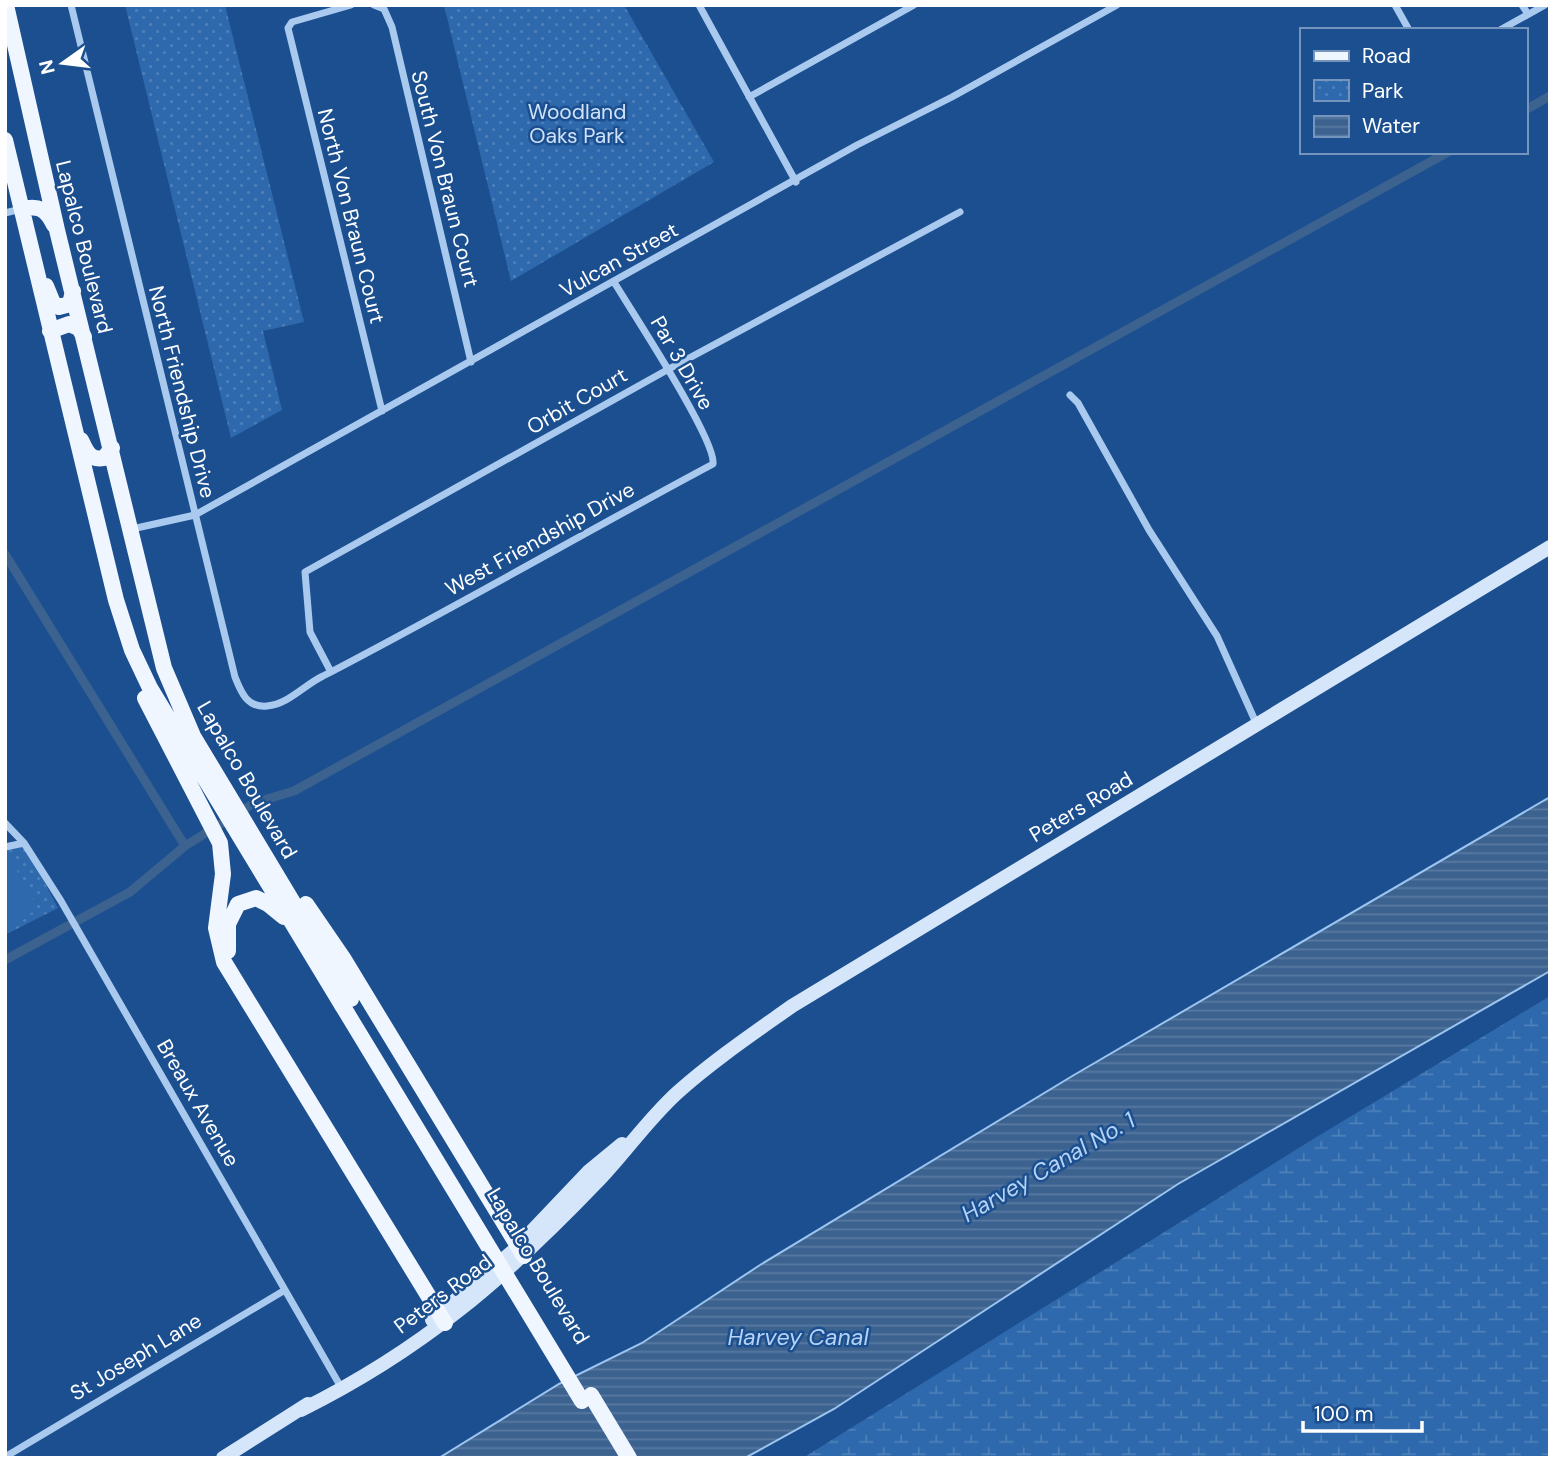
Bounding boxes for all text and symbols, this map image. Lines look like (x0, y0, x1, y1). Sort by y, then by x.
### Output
north arrow (28, 28, 98, 98)
legend (1300, 28, 1527, 154)
text: Road (1362, 42, 1411, 70)
text: N (33, 57, 61, 77)
street label: South Von Braun Court (405, 68, 485, 290)
text: Park (1362, 77, 1404, 105)
park label: Woodland Oaks Park (528, 98, 626, 150)
street label: North Von Braun Court (311, 106, 391, 326)
text: Water (1362, 112, 1420, 140)
street label: Lapalco Boulevard (49, 157, 119, 337)
street label: Vulcan Street (555, 216, 683, 304)
street label: North Friendship Drive (142, 283, 222, 501)
street label: Par 3 Drive (644, 311, 720, 415)
street label: Orbit Court (522, 361, 632, 441)
street label: West Friendship Drive (440, 475, 640, 603)
street label: Lapalco Boulevard (190, 696, 304, 864)
street label: Peters Road (1024, 765, 1138, 849)
street label: Breaux Avenue (150, 1034, 246, 1172)
water label: Harvey Canal No. 1 (956, 1105, 1141, 1229)
street label: Lapalco Boulevard (480, 1183, 596, 1349)
street label: Peters Road (388, 1248, 498, 1340)
street label: St Joseph Lane (65, 1307, 207, 1407)
water label: Harvey Canal (727, 1322, 869, 1352)
scale bar (1303, 1390, 1422, 1434)
text: 100 m (1314, 1400, 1374, 1428)

